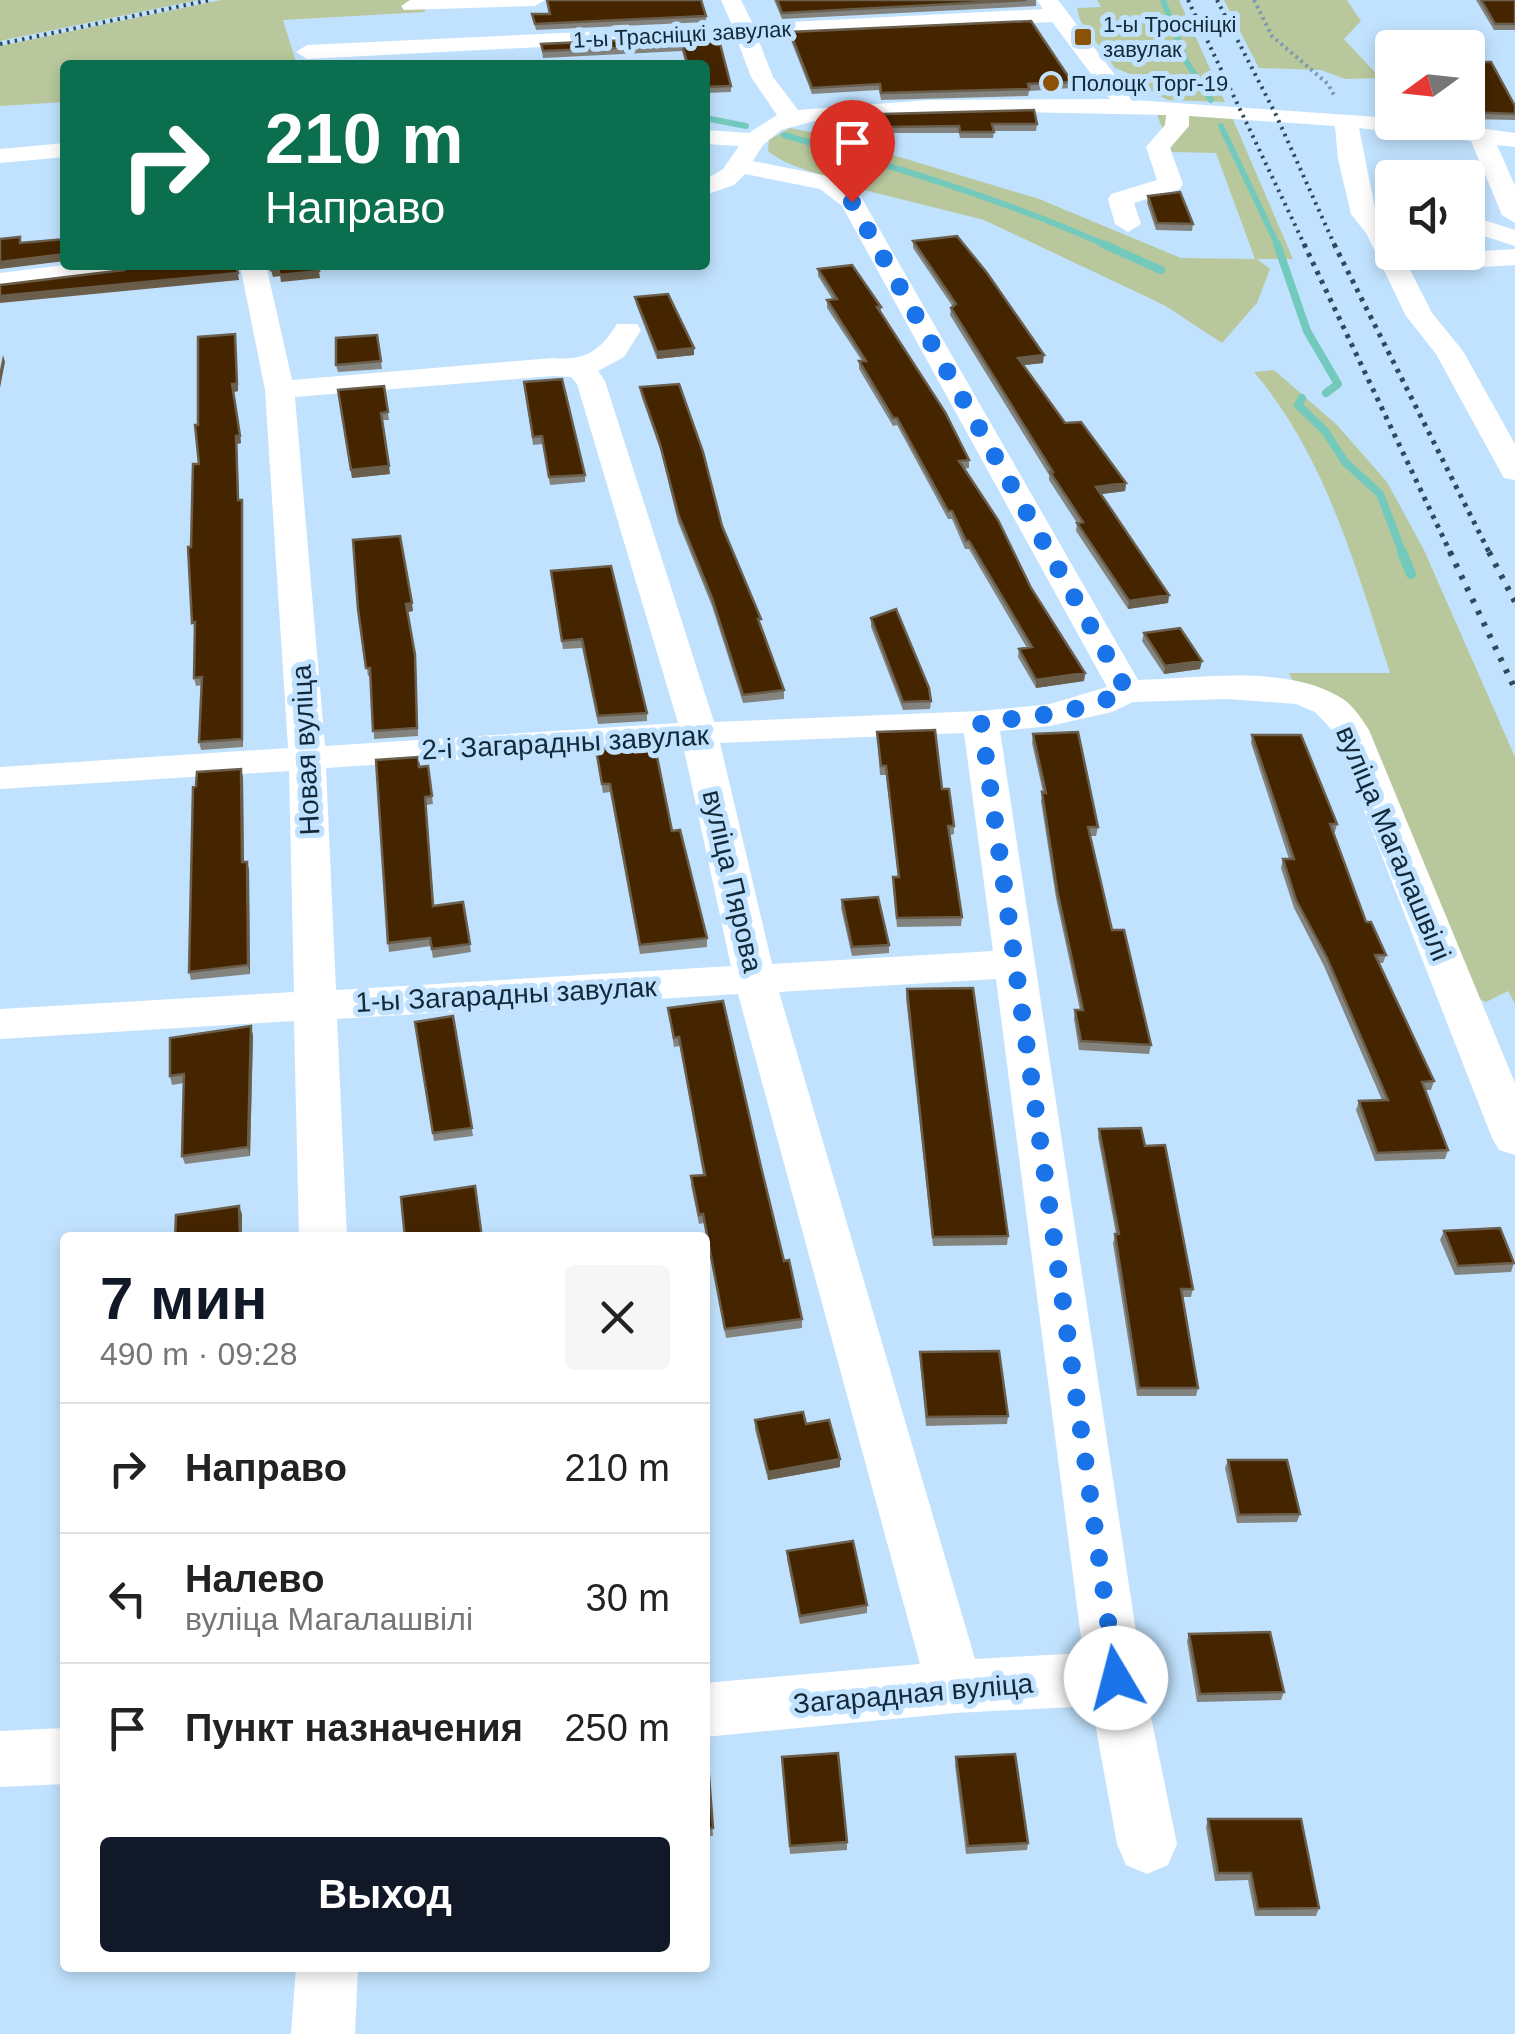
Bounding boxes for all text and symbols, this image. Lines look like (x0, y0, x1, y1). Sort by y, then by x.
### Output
place label: 1-ы Тросніцкі завулак (1103, 12, 1236, 62)
street label: 1-ы Трасніцкі завулак (572, 16, 792, 53)
marker: 1-ы Тросніцкі завулак (1072, 26, 1094, 48)
north arrow (1375, 30, 1485, 140)
map controls (1375, 30, 1485, 270)
place label: Полоцк Торг-19 (1071, 71, 1228, 96)
marker: Полоцк Торг-19 (1040, 72, 1062, 94)
icon: right (100, 100, 230, 230)
text: 210 m (265, 100, 463, 178)
pin (810, 100, 895, 203)
icon: arrive (825, 115, 880, 170)
button: sound (1375, 160, 1485, 270)
text: Направо (265, 182, 445, 233)
street label: Новая вуліца (286, 664, 325, 836)
street label: 2-і Загарадны завулак (421, 719, 710, 766)
street label: вуліца Магалашвілі (1330, 721, 1457, 965)
street label: вуліца Пярова (696, 787, 769, 976)
street label: 1-ы Загарадны завулак (355, 971, 658, 1018)
text: 7 мин (100, 1265, 268, 1332)
button: close (565, 1265, 670, 1370)
text: 490 m · 09:28 (100, 1336, 297, 1372)
icon: right (100, 1441, 155, 1496)
text: Направо (185, 1447, 347, 1489)
text: 210 m (564, 1447, 670, 1489)
text: Налево (185, 1558, 324, 1600)
icon: left (100, 1571, 155, 1626)
text: 30 m (586, 1577, 670, 1619)
text: вуліца Магалашвілі (185, 1601, 473, 1637)
position arrow (1064, 1626, 1168, 1730)
street label: Загарадная вуліца (792, 1668, 1035, 1719)
icon: arrive (100, 1701, 155, 1756)
text: Пункт назначения (185, 1707, 523, 1749)
text: 250 m (564, 1707, 670, 1749)
button: Выход (100, 1837, 670, 1952)

